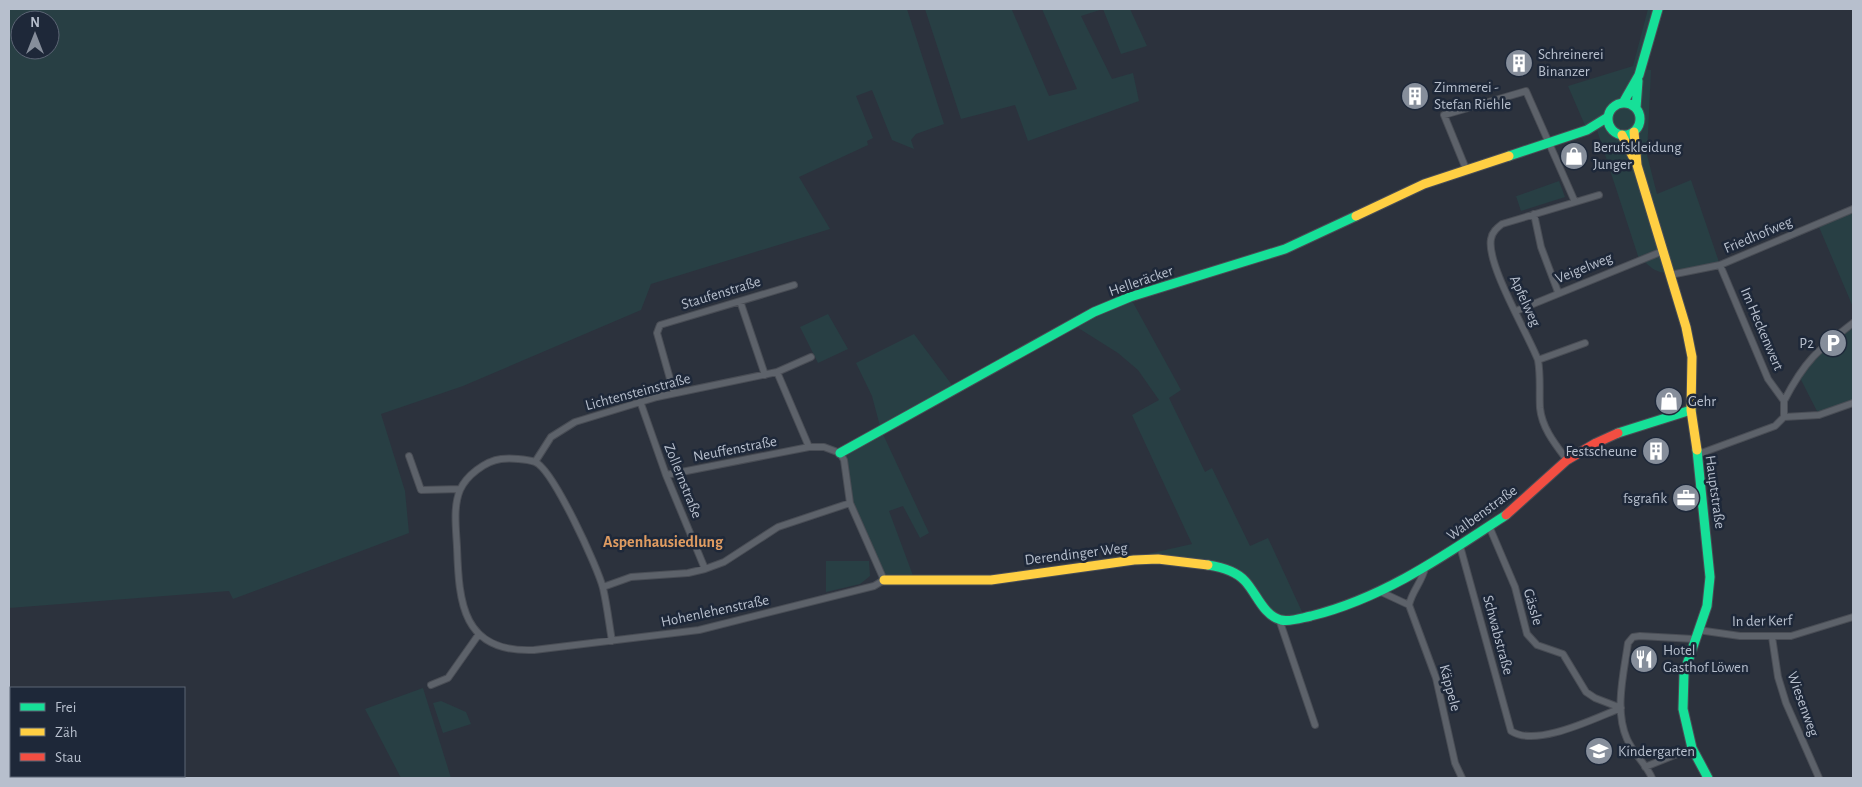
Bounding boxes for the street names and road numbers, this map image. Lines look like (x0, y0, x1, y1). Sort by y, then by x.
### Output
street label: Friedhofweg (1722, 214, 1795, 256)
street label: Veigelweg (1553, 250, 1615, 286)
street label: Helleräcker (1107, 263, 1175, 299)
street label: Apfelweg (1507, 273, 1544, 330)
street label: Staufenstraße (679, 274, 763, 312)
street label: Im Heckenwert (1738, 285, 1786, 373)
street label: Lichtensteinstraße (584, 371, 692, 413)
street label: Neuffenstraße (692, 434, 778, 464)
street label: Zollernstraße (661, 442, 705, 520)
street label: Hauptstraße (1702, 454, 1728, 530)
street label: Walbenstraße (1444, 483, 1520, 543)
street label: Derendinger Weg (1024, 540, 1129, 568)
street label: Gässle (1521, 587, 1545, 627)
street label: Hohenlehenstraße (660, 592, 770, 630)
street label: Schwabstraße (1480, 594, 1516, 677)
street label: In der Kerf (1732, 613, 1794, 629)
street label: Käppele (1437, 663, 1463, 713)
street label: Wiesenweg (1784, 670, 1822, 739)

